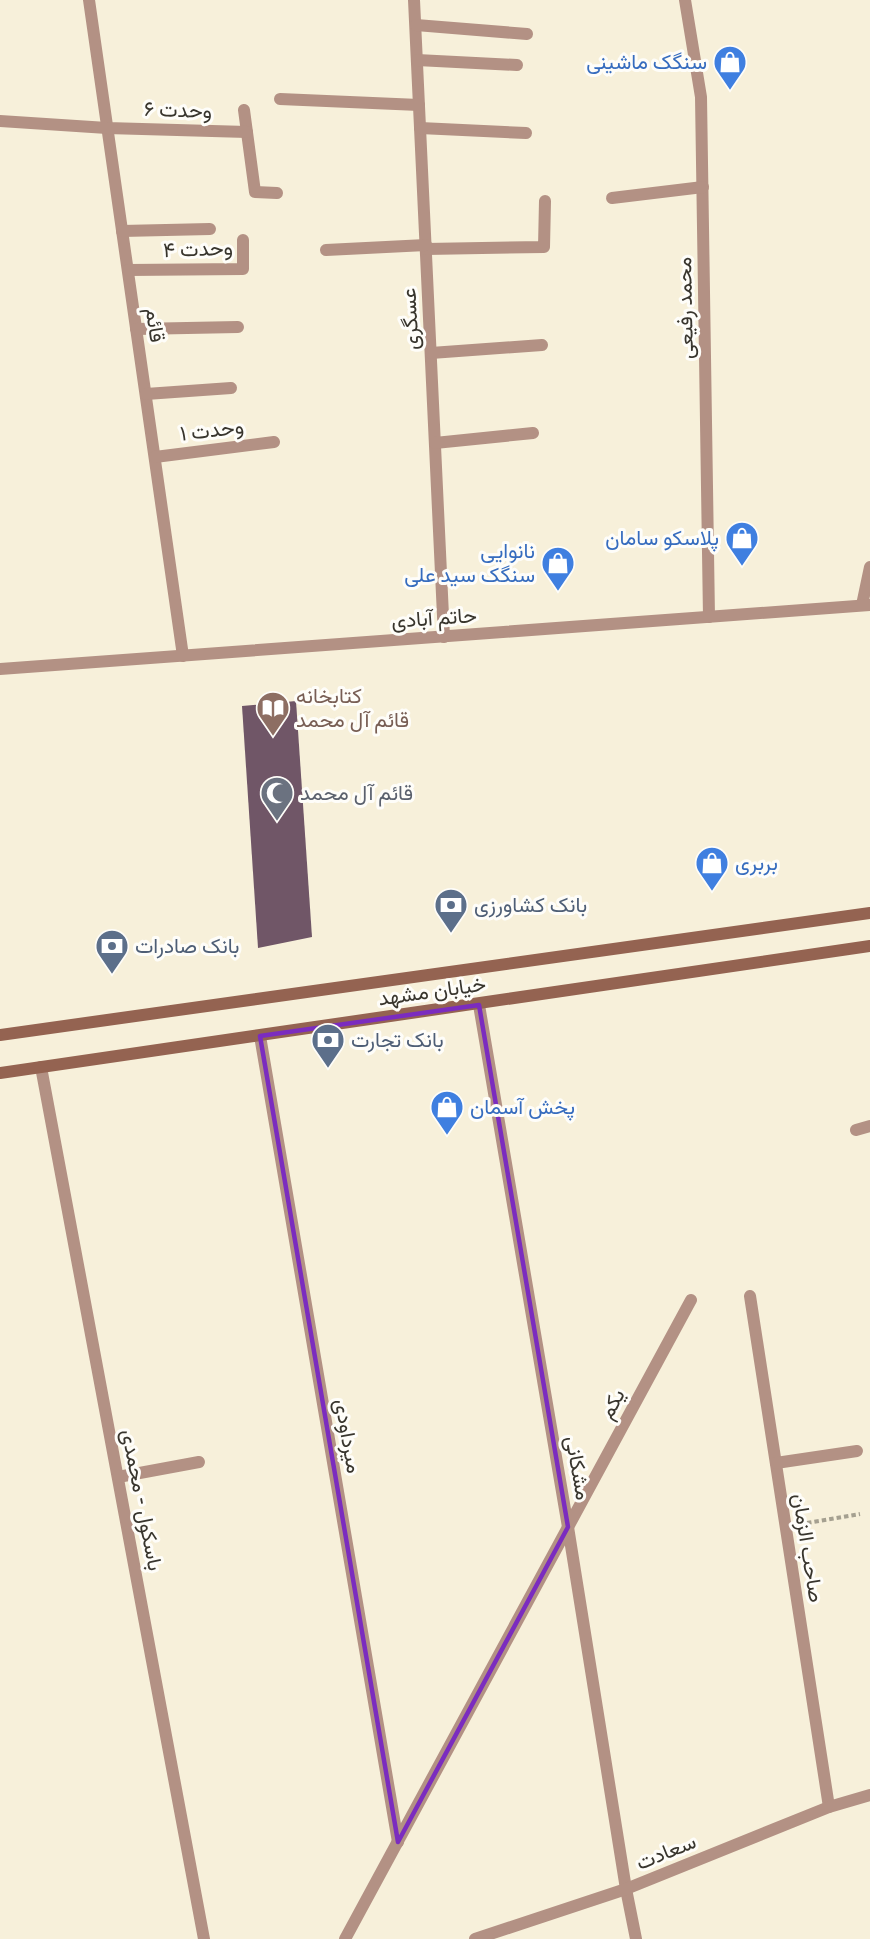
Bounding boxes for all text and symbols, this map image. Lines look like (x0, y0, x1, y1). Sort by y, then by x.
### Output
shop icon: سنگک ماشینی (712, 44, 748, 91)
place label: سنگک ماشینی (586, 47, 707, 75)
street label: وحدت ۶ (144, 94, 213, 124)
street label: وحدت ۴ (163, 233, 233, 263)
street label: محمد رفیعی (669, 257, 699, 359)
street label: عسگری (393, 287, 425, 351)
street label: قائم (139, 306, 172, 344)
street label: وحدت ۱ (178, 411, 245, 447)
shop icon: پلاسکو سامان (724, 520, 760, 567)
place label: پلاسکو سامان (605, 523, 719, 552)
place label: نانوایی سنگک سید علی (404, 536, 535, 588)
shop icon: نانوایی سنگک سید علی (540, 545, 576, 592)
street label: حاتم آبادی (390, 600, 478, 635)
place label: کتابخانه قائم آل محمد (296, 681, 409, 734)
library icon: کتابخانه قائم آل محمد (255, 690, 291, 737)
mosque icon: قائم آل محمد (259, 775, 295, 822)
place label: قائم آل محمد (300, 778, 413, 807)
shop icon: بربری (694, 845, 730, 892)
place label: بربری (735, 848, 778, 876)
bank icon: بانک کشاورزی (433, 887, 469, 934)
place label: بانک کشاورزی (474, 890, 587, 918)
bank icon: بانک صادرات (94, 928, 130, 975)
place label: بانک صادرات (135, 931, 240, 959)
street label: خیابان مشهد (376, 969, 488, 1011)
bank icon: بانک تجارت (310, 1022, 346, 1069)
place label: بانک تجارت (351, 1025, 444, 1053)
shop icon: پخش آسمان (429, 1089, 465, 1136)
place label: پخش آسمان (470, 1092, 575, 1121)
street label: یکم (592, 1383, 632, 1424)
street label: میرداودی (329, 1396, 369, 1475)
street label: باسکول - محمدی (116, 1427, 170, 1573)
street label: مشکانی (560, 1434, 598, 1502)
street label: صاحب الزمان (787, 1491, 831, 1604)
street label: سعادت (631, 1826, 700, 1876)

